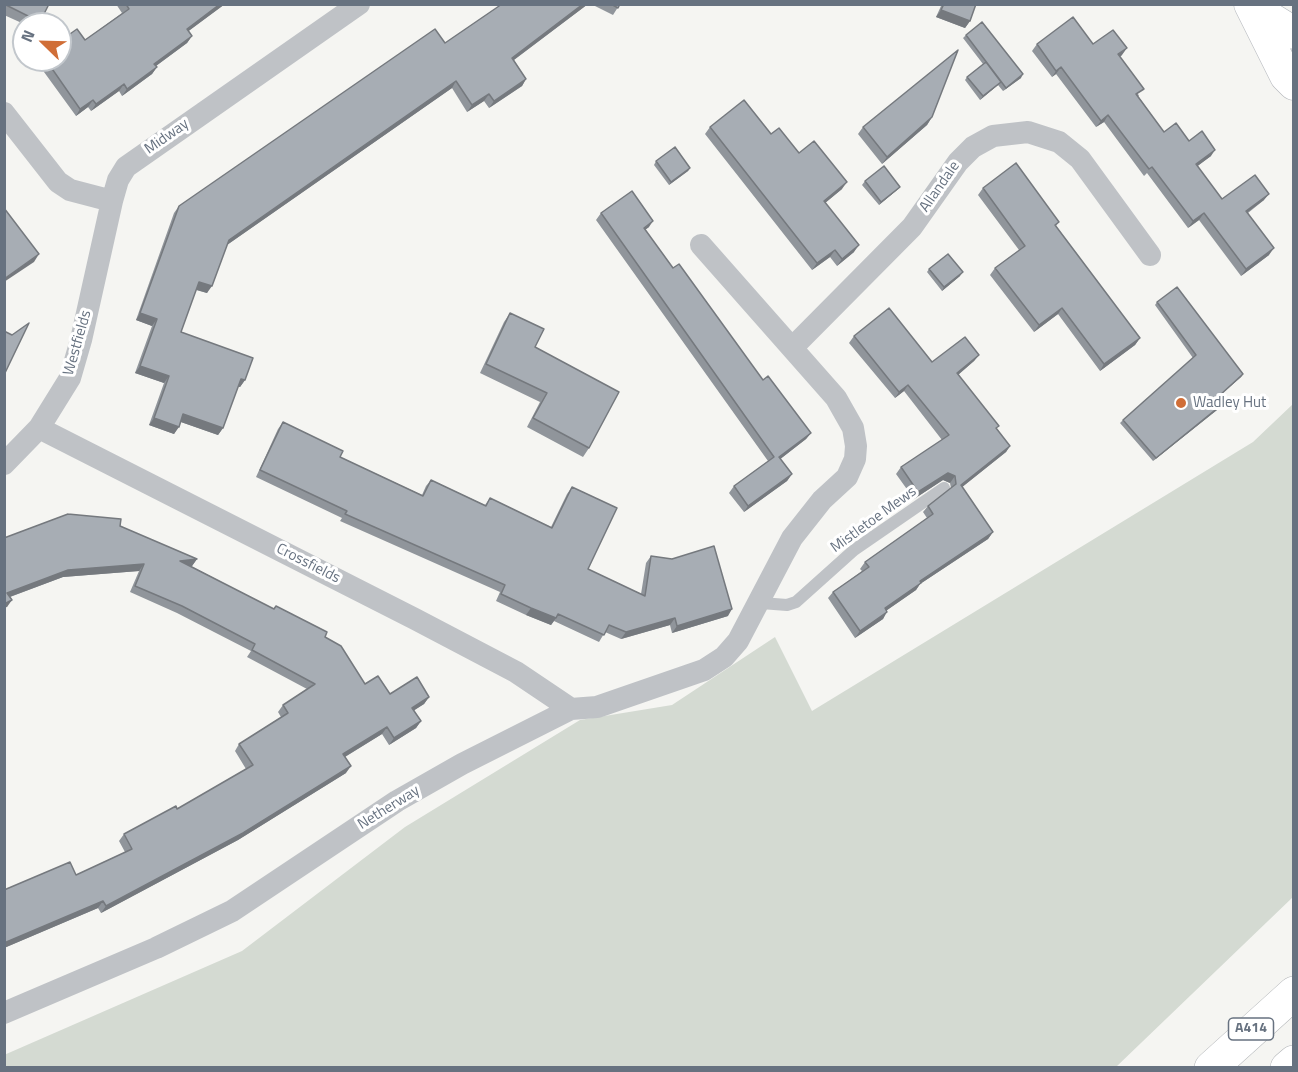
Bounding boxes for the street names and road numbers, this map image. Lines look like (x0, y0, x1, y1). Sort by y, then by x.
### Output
street label: Midway (141, 115, 193, 159)
street label: Allandale (916, 158, 964, 216)
street label: Westfields (60, 308, 96, 378)
street label: Mistletoe Mews (828, 483, 920, 557)
street label: Crossfields (273, 540, 343, 588)
street label: Netherway (355, 782, 423, 834)
road number: A414 (1228, 1018, 1274, 1040)

